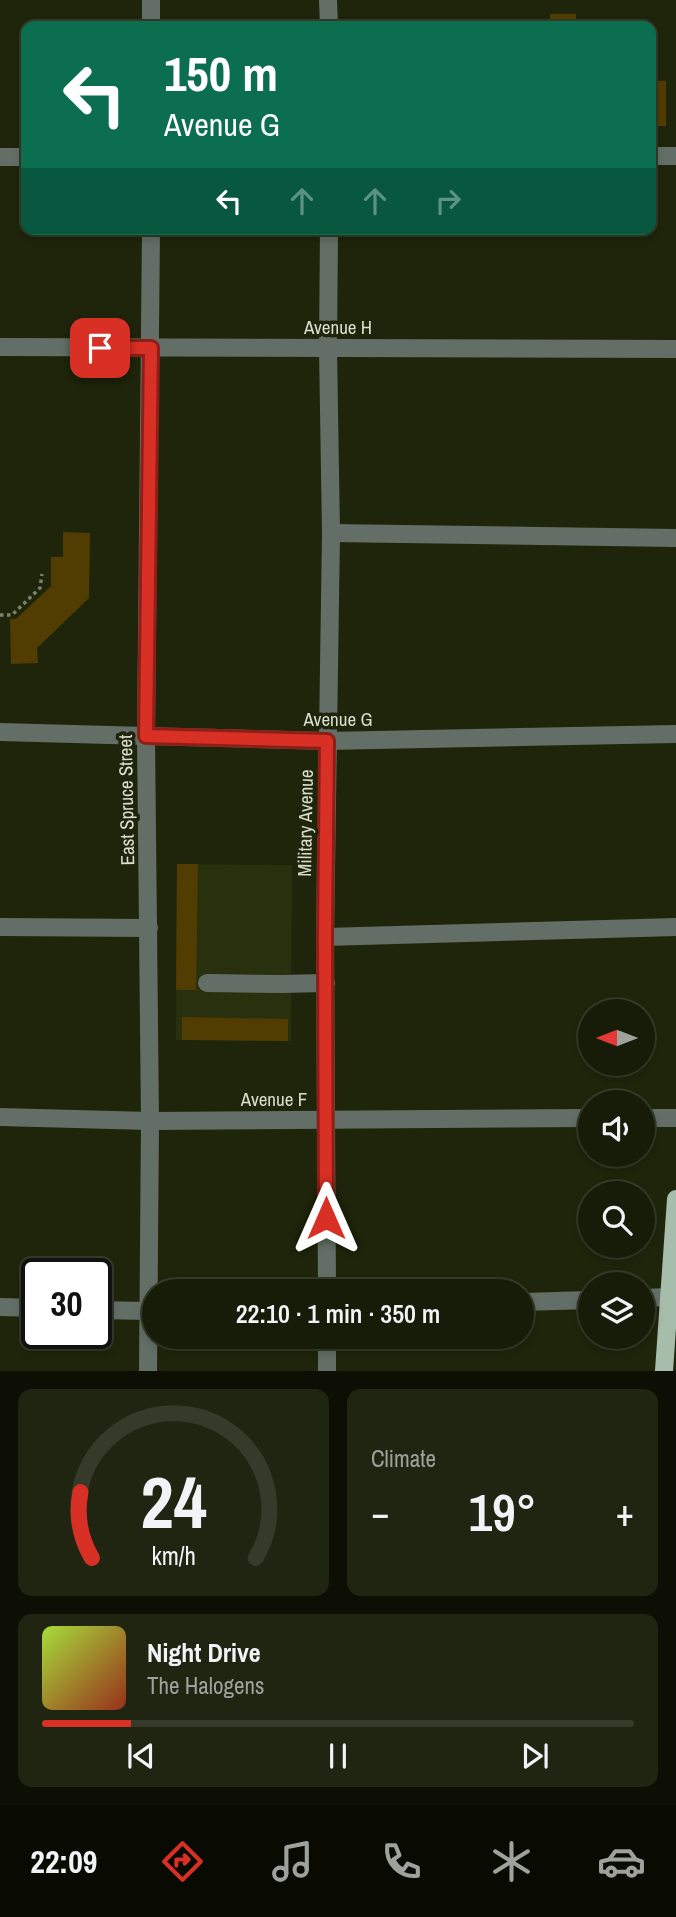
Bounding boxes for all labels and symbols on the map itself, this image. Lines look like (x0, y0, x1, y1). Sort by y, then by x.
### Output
street label: Avenue H (303, 314, 372, 340)
pin (70, 318, 130, 378)
street label: Avenue G (302, 706, 373, 732)
street label: East Spruce Street (112, 734, 140, 866)
street label: Military Avenue (291, 769, 319, 877)
north arrow (578, 999, 654, 1076)
street label: Avenue F (240, 1086, 307, 1112)
position arrow (289, 1181, 363, 1255)
speed limit sign: 30 (21, 1258, 112, 1349)

